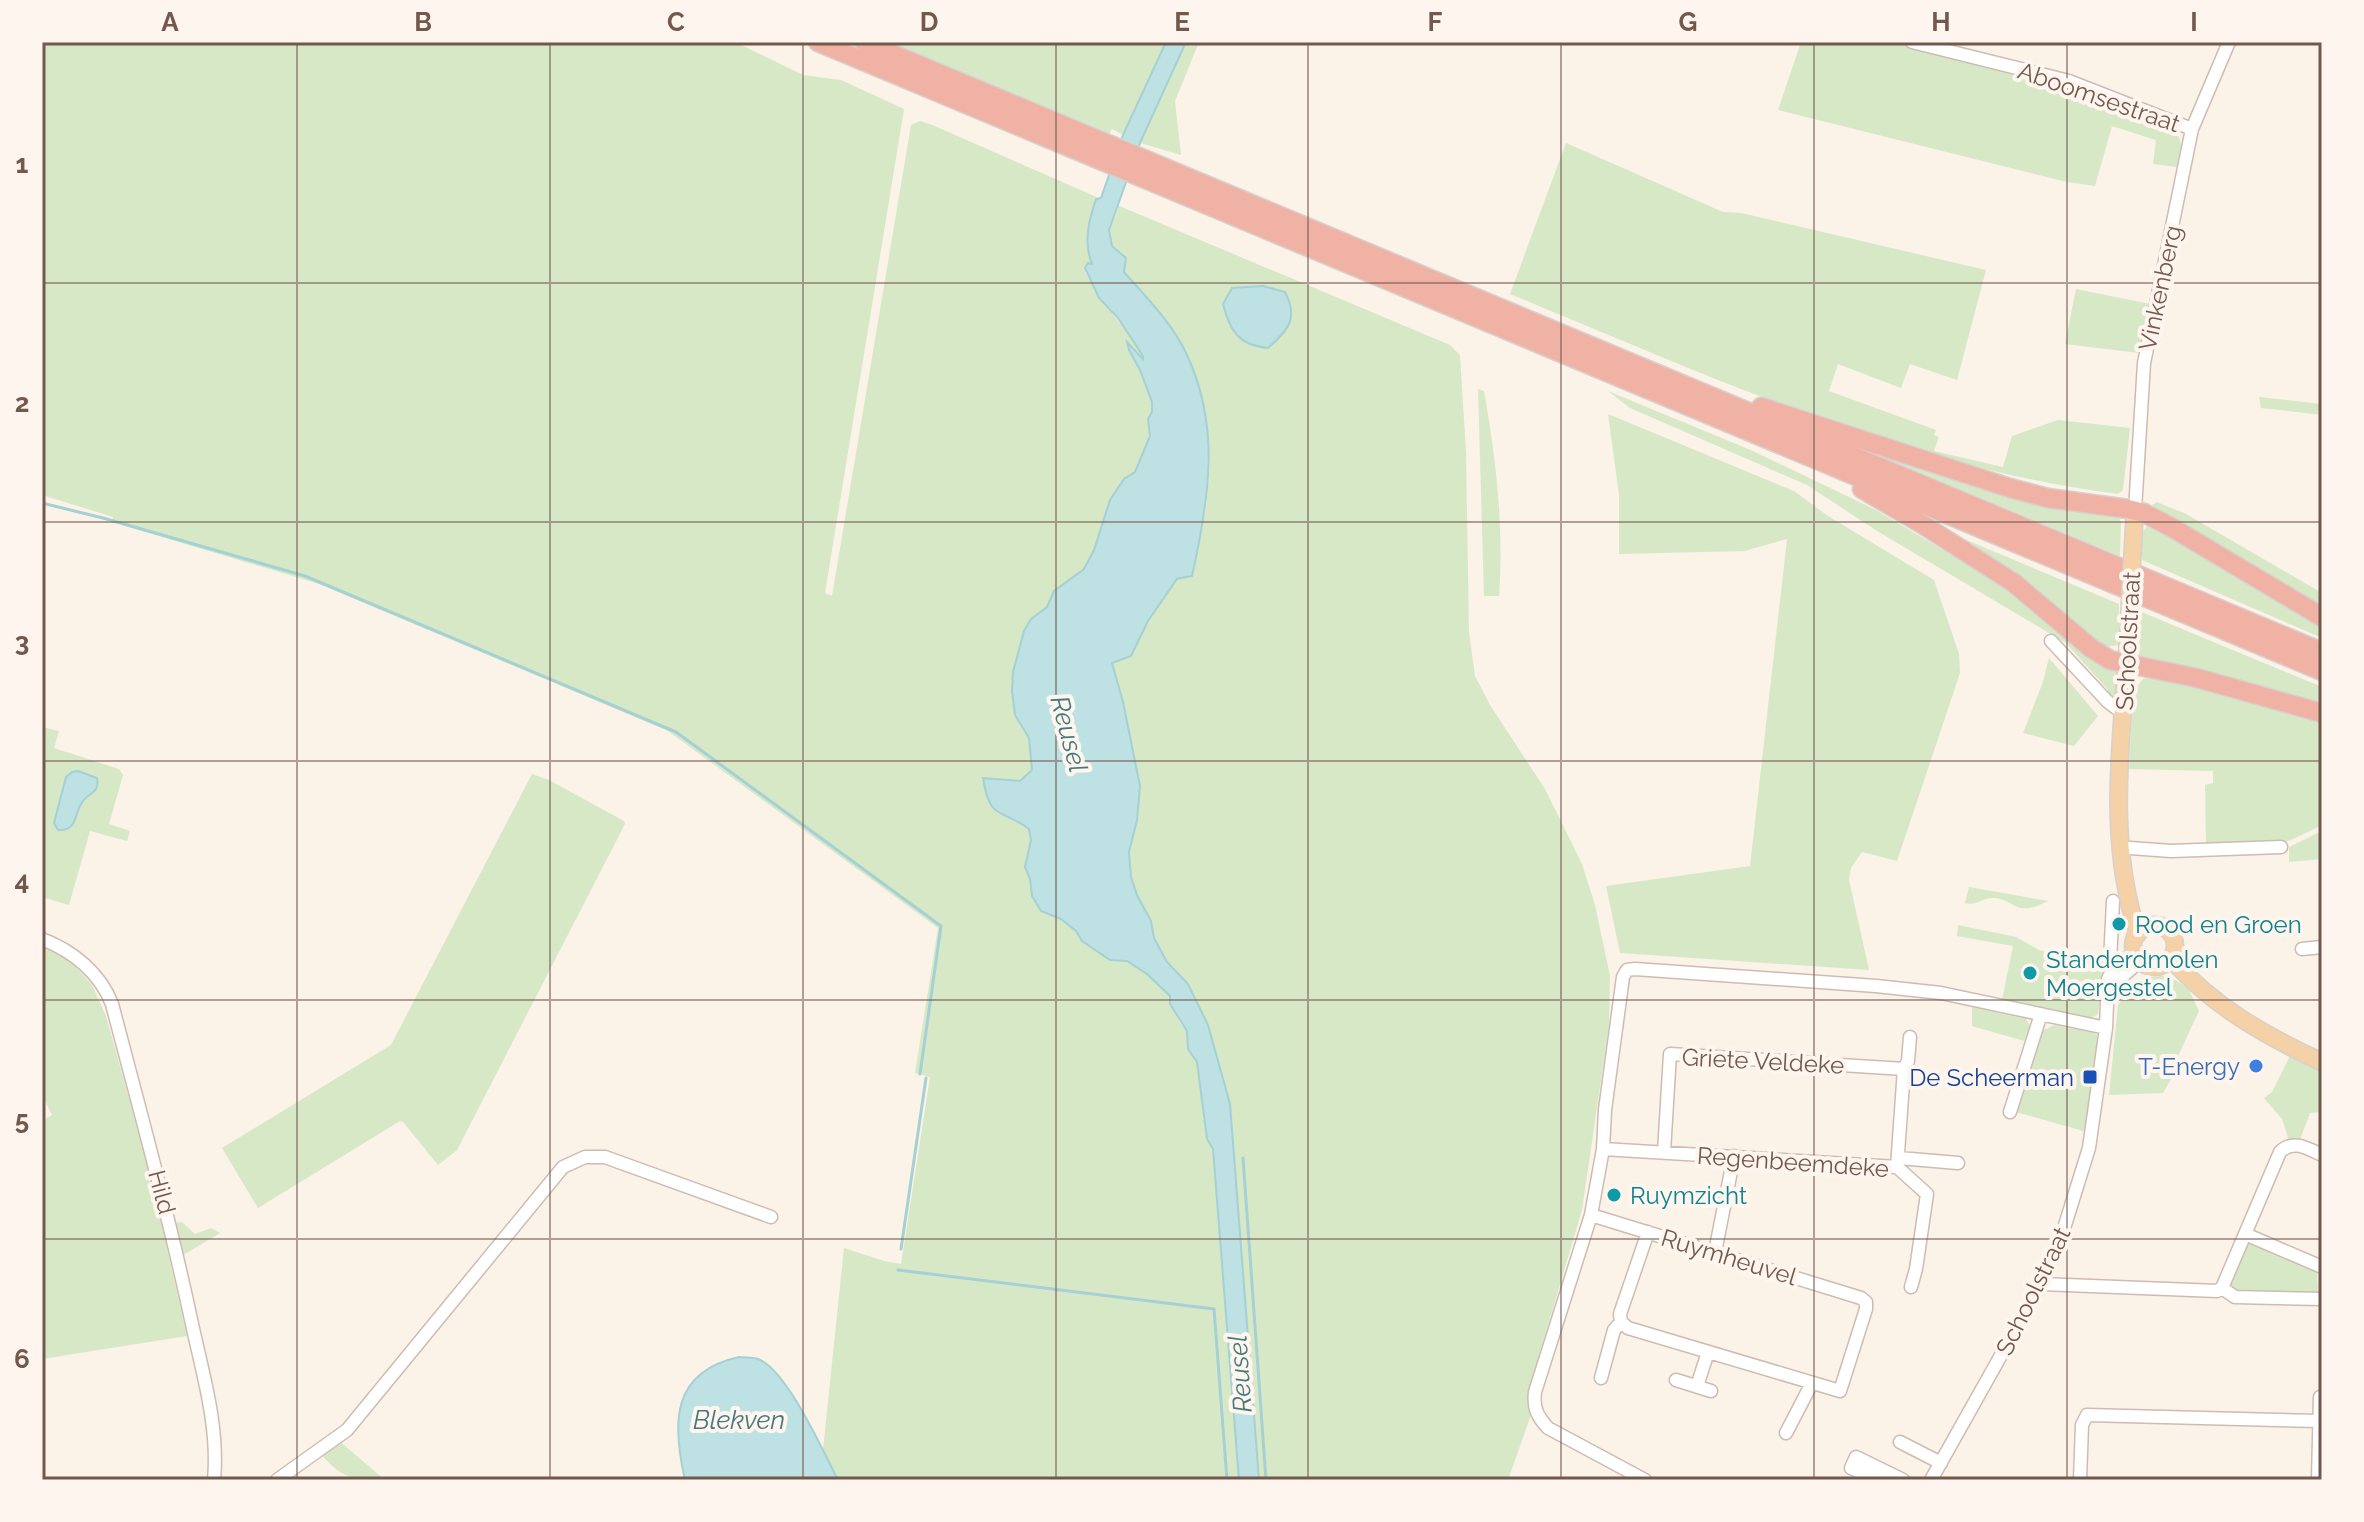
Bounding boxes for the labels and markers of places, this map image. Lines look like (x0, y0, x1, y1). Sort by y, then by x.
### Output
place label: Rood en Groen (2135, 910, 2302, 939)
marker: Rood en Groen (2110, 915, 2128, 933)
place label: Standerdmolen Moergestel (2046, 945, 2218, 1002)
marker: Standerdmolen Moergestel (2021, 964, 2039, 982)
place label: T-Energy (2138, 1052, 2240, 1081)
marker: T-Energy (2247, 1057, 2265, 1075)
place label: De Scheerman (1909, 1063, 2074, 1092)
marker: De Scheerman (2081, 1068, 2099, 1086)
place label: Ruymzicht (1630, 1181, 1747, 1210)
marker: Ruymzicht (1605, 1186, 1623, 1204)

